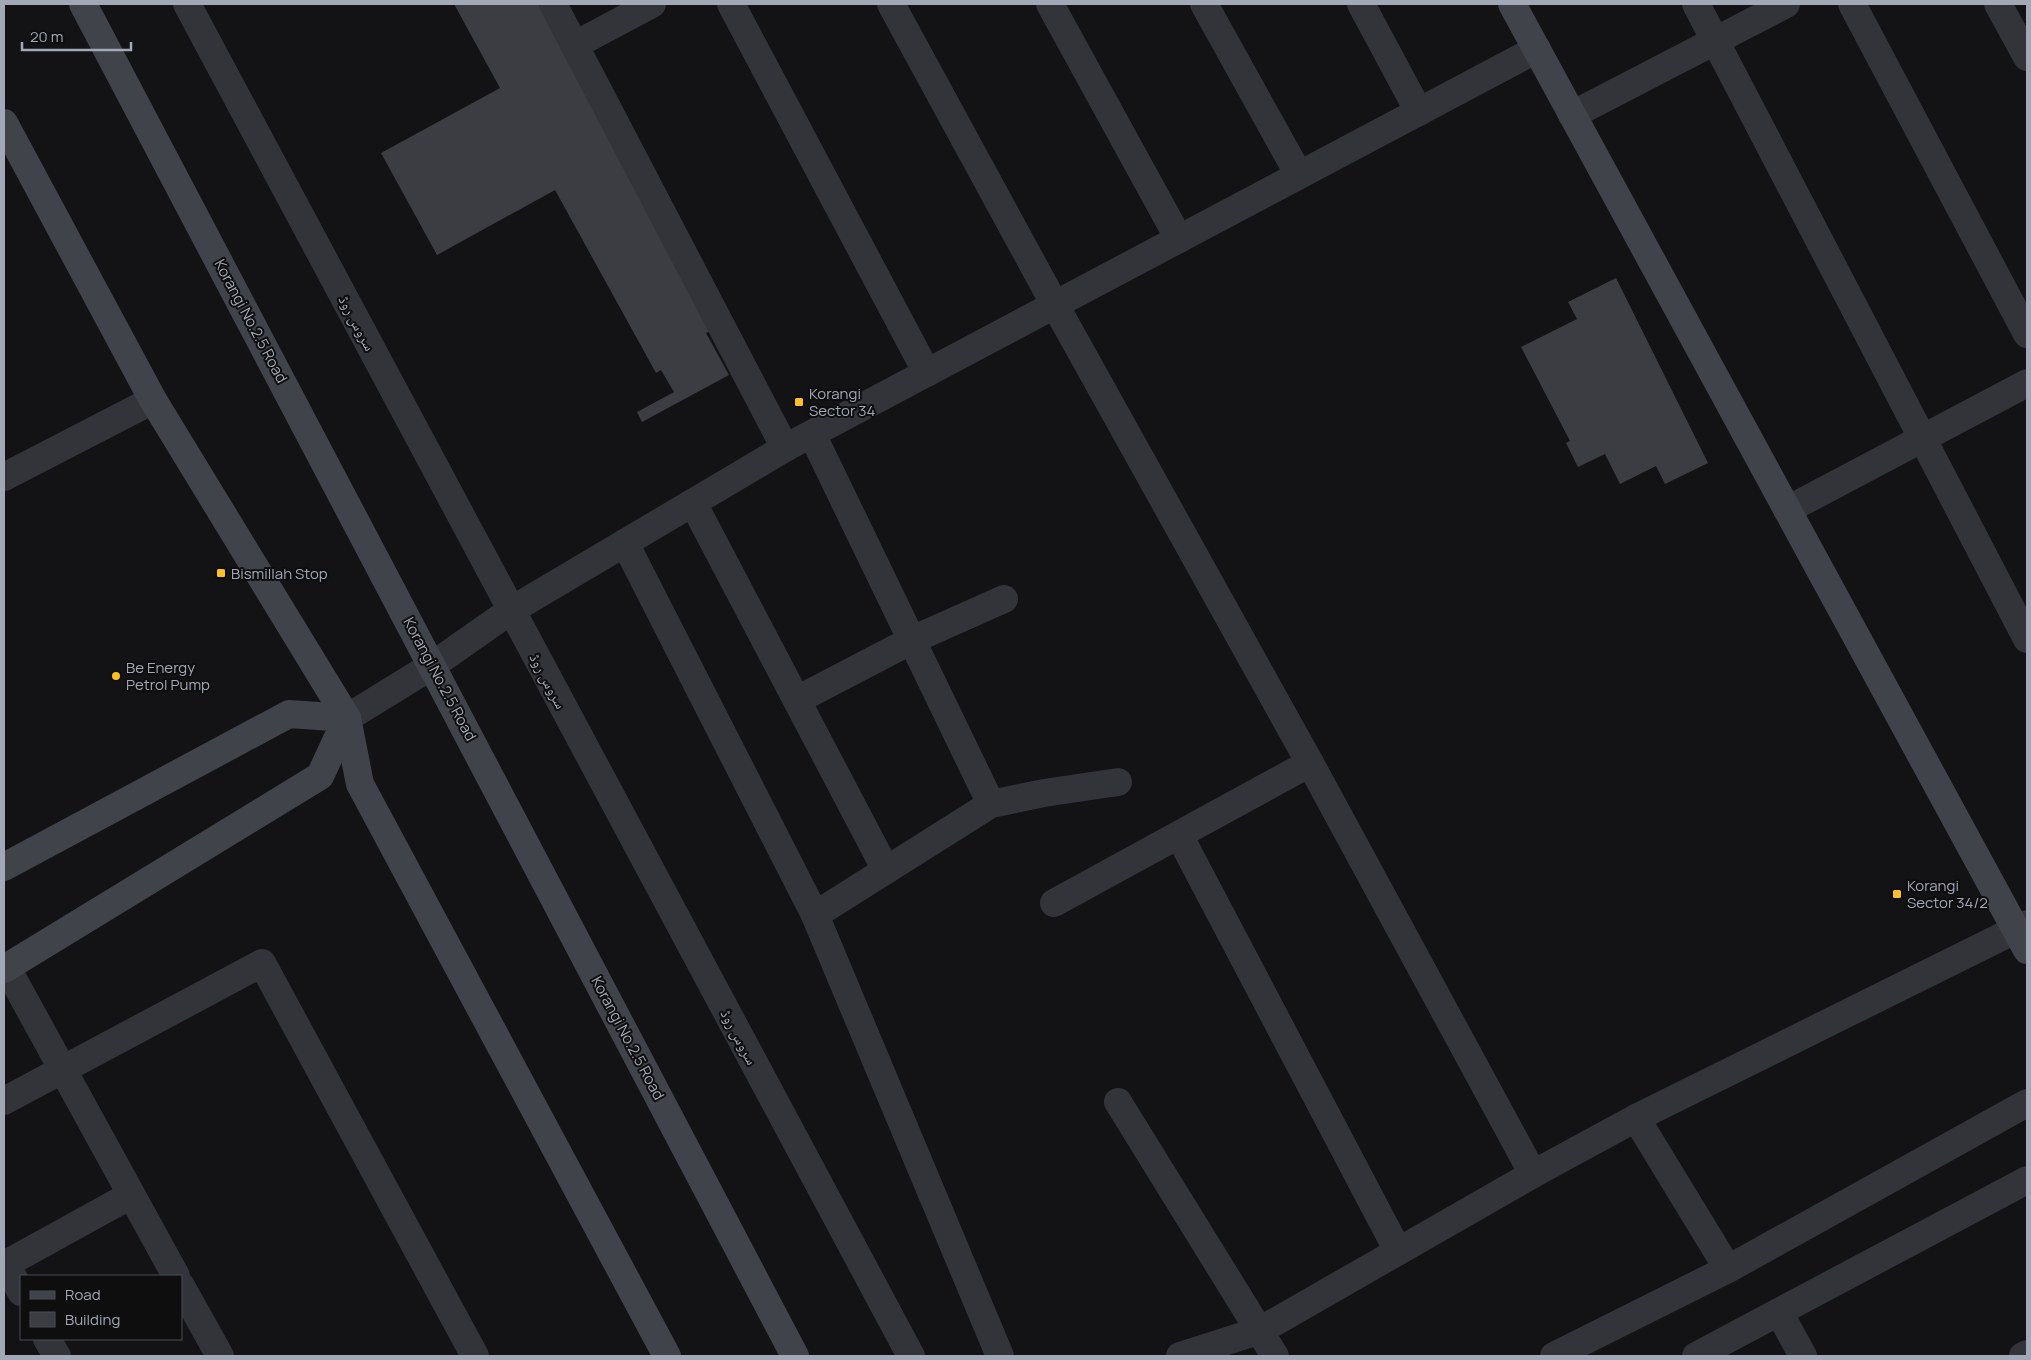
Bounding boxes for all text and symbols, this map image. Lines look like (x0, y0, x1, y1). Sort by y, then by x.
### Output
scale bar (22, 20, 131, 52)
text: 20 m (30, 26, 63, 47)
street label: Korangi No.2.5 Road (210, 256, 292, 386)
street label: سروس روڈ (334, 292, 380, 355)
place label: Korangi Sector 34 (809, 383, 876, 421)
marker: Korangi Sector 34 (793, 396, 805, 408)
place label: Bismillah Stop (231, 563, 328, 584)
marker: Bismillah Stop (215, 567, 227, 579)
street label: Korangi No.2.5 Road (399, 614, 481, 744)
street label: سروس روڈ (525, 650, 571, 713)
place label: Be Energy Petrol Pump (126, 657, 210, 695)
marker: Be Energy Petrol Pump (110, 670, 122, 682)
place label: Korangi Sector 34/2 (1907, 875, 1988, 913)
marker: Korangi Sector 34/2 (1891, 888, 1903, 900)
street label: Korangi No.2.5 Road (587, 973, 669, 1103)
street label: سروس روڈ (716, 1006, 762, 1069)
legend (20, 1275, 182, 1340)
text: Road (65, 1284, 101, 1305)
text: Building (65, 1309, 120, 1330)

